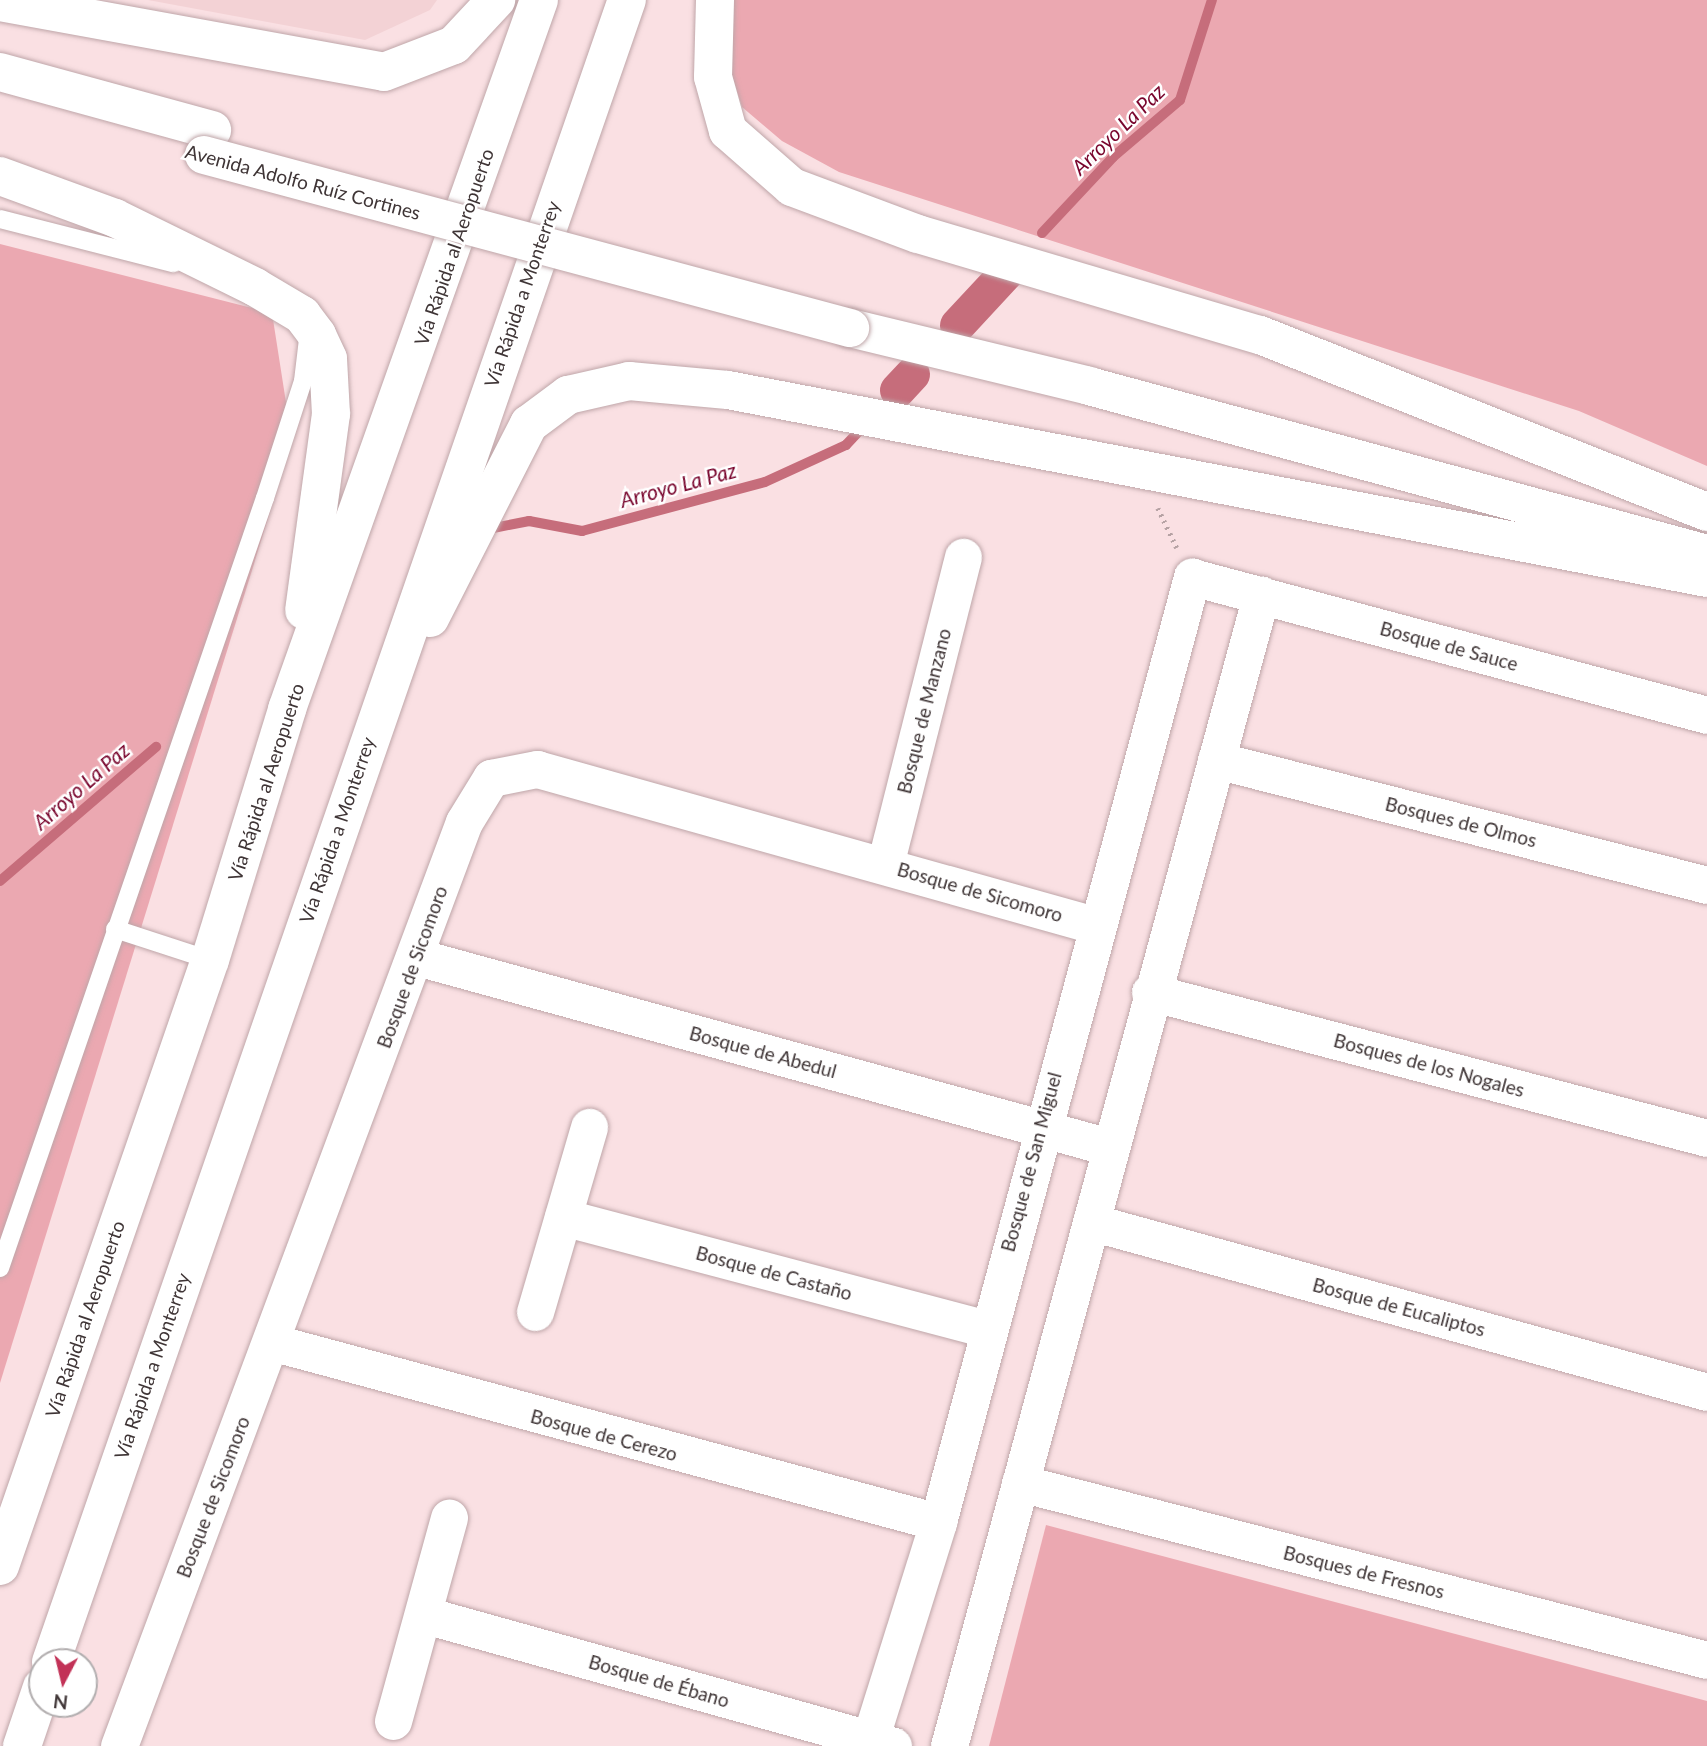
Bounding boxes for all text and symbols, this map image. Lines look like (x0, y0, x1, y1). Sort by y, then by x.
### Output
water label: Arroyo La Paz (1066, 79, 1170, 179)
street label: Avenida Adolfo Ruíz Cortines (183, 140, 423, 224)
street label: Vía Rápida al Aeropuerto (410, 145, 498, 349)
street label: Vía Rápida a Monterrey (479, 198, 565, 390)
water label: Arroyo La Paz (617, 457, 739, 513)
street label: Bosque de Sauce (1377, 617, 1521, 675)
street label: Bosque de Manzano (892, 626, 956, 796)
street label: Vía Rápida al Aeropuerto (223, 680, 309, 884)
street label: Vía Rápida a Monterrey (294, 734, 380, 926)
water label: Arroyo La Paz (28, 737, 134, 835)
street label: Bosques de Olmos (1383, 792, 1539, 852)
street label: Bosque de Sicomoro (895, 857, 1065, 927)
street label: Bosque de Sicomoro (372, 883, 452, 1051)
street label: Bosque de Abedul (687, 1021, 839, 1083)
street label: Bosques de los Nogales (1331, 1029, 1527, 1101)
street label: Bosque de San Miguel (996, 1070, 1066, 1254)
street label: Vía Rápida al Aeropuerto (41, 1217, 129, 1421)
street label: Bosque de Castaño (693, 1241, 855, 1305)
street label: Vía Rápida a Monterrey (109, 1270, 195, 1462)
street label: Bosque de Eucaliptos (1310, 1273, 1488, 1341)
street label: Bosque de Cerezo (528, 1404, 680, 1466)
street label: Bosque de Sicomoro (172, 1413, 254, 1581)
street label: Bosques de Fresnos (1281, 1541, 1447, 1603)
north arrow (28, 1648, 98, 1718)
street label: Bosque de Ébano (586, 1650, 732, 1712)
text: N (52, 1690, 69, 1715)

